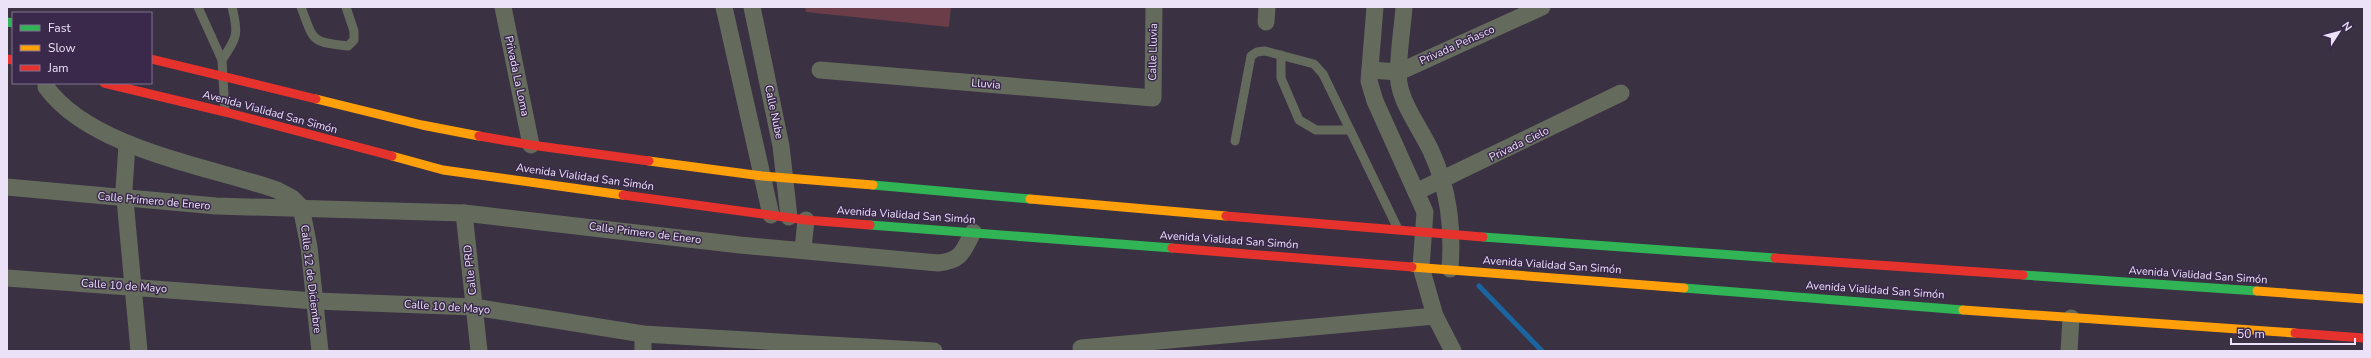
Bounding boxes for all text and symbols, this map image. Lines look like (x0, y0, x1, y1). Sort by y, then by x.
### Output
legend (12, 12, 152, 84)
north arrow (2319, 12, 2359, 52)
text: N (2338, 19, 2355, 34)
text: Fast (48, 20, 71, 36)
street label: Privada Peñasco (1417, 22, 1497, 68)
street label: Calle Lluvia (1145, 23, 1161, 81)
street label: Privada La Loma (501, 34, 533, 118)
text: Slow (48, 40, 76, 56)
text: Jam (47, 60, 69, 76)
street label: Lluvia (971, 75, 1001, 93)
street label: Calle Nube (761, 84, 787, 140)
street label: Avenida Vialidad San Simón (201, 87, 339, 137)
street label: Privada Cielo (1487, 123, 1551, 165)
street label: Avenida Vialidad San Simón (515, 160, 655, 194)
street label: Calle Primero de Enero (97, 189, 211, 213)
street label: Avenida Vialidad San Simón (836, 203, 976, 227)
street label: Calle Primero de Enero (588, 219, 702, 247)
street label: Calle 12 de Diciembre (297, 224, 325, 334)
street label: Avenida Vialidad San Simón (1159, 228, 1299, 252)
street label: Calle PRD (460, 244, 480, 296)
street label: Avenida Vialidad San Simón (1482, 253, 1622, 277)
street label: Avenida Vialidad San Simón (2128, 263, 2268, 287)
street label: Calle 10 de Mayo (80, 276, 168, 296)
street label: Avenida Vialidad San Simón (1805, 278, 1945, 302)
street label: Calle 10 de Mayo (403, 297, 491, 317)
scale bar (2231, 320, 2355, 346)
text: 50 m (2237, 326, 2265, 342)

